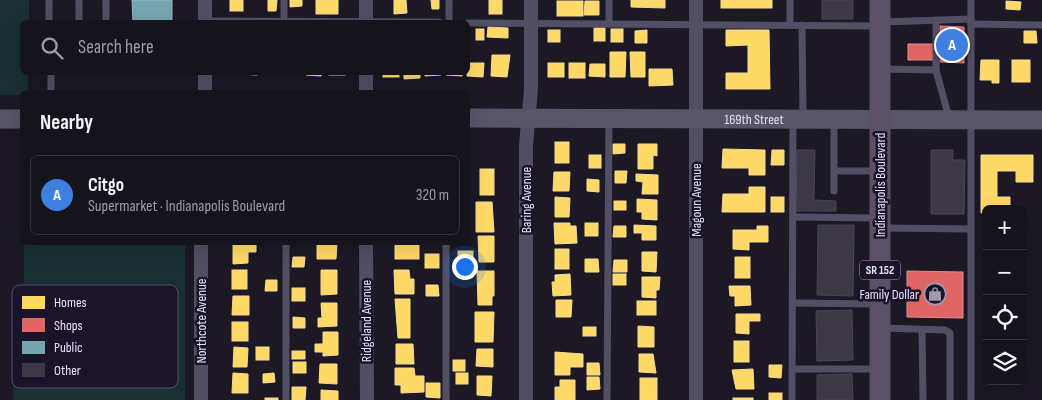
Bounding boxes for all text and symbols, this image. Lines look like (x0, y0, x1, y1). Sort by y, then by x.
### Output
search box (20, 20, 470, 75)
pin: A (936, 26, 968, 64)
icon: search (38, 34, 66, 62)
text: Search here (78, 36, 154, 59)
text: Nearby (40, 110, 93, 135)
street label: 169th Street (724, 111, 784, 128)
street label: Indianapolis Boulevard (872, 133, 889, 237)
street label: Magoun Avenue (688, 163, 705, 237)
street label: Baring Avenue (518, 167, 535, 233)
text: Citgo (88, 174, 124, 197)
text: A (53, 186, 61, 205)
text: 320 m (416, 186, 449, 205)
text: Supermarket · Indianapolis Boulevard (88, 197, 285, 216)
map controls (982, 205, 1027, 385)
button: + (982, 205, 1027, 250)
button: − (982, 250, 1027, 295)
your location (452, 254, 478, 280)
road number: SR 152 (860, 260, 900, 280)
street label: Northcote Avenue (193, 279, 210, 364)
street label: Ridgeland Avenue (358, 280, 375, 362)
shop icon: Family Dollar (923, 282, 947, 306)
legend (12, 285, 178, 388)
place label: Family Dollar (859, 286, 919, 303)
text: Homes (54, 294, 87, 311)
button: locate (982, 295, 1027, 340)
text: Shops (54, 317, 83, 334)
text: Public (54, 339, 83, 356)
button: layers (982, 340, 1027, 385)
text: Other (54, 362, 81, 379)

